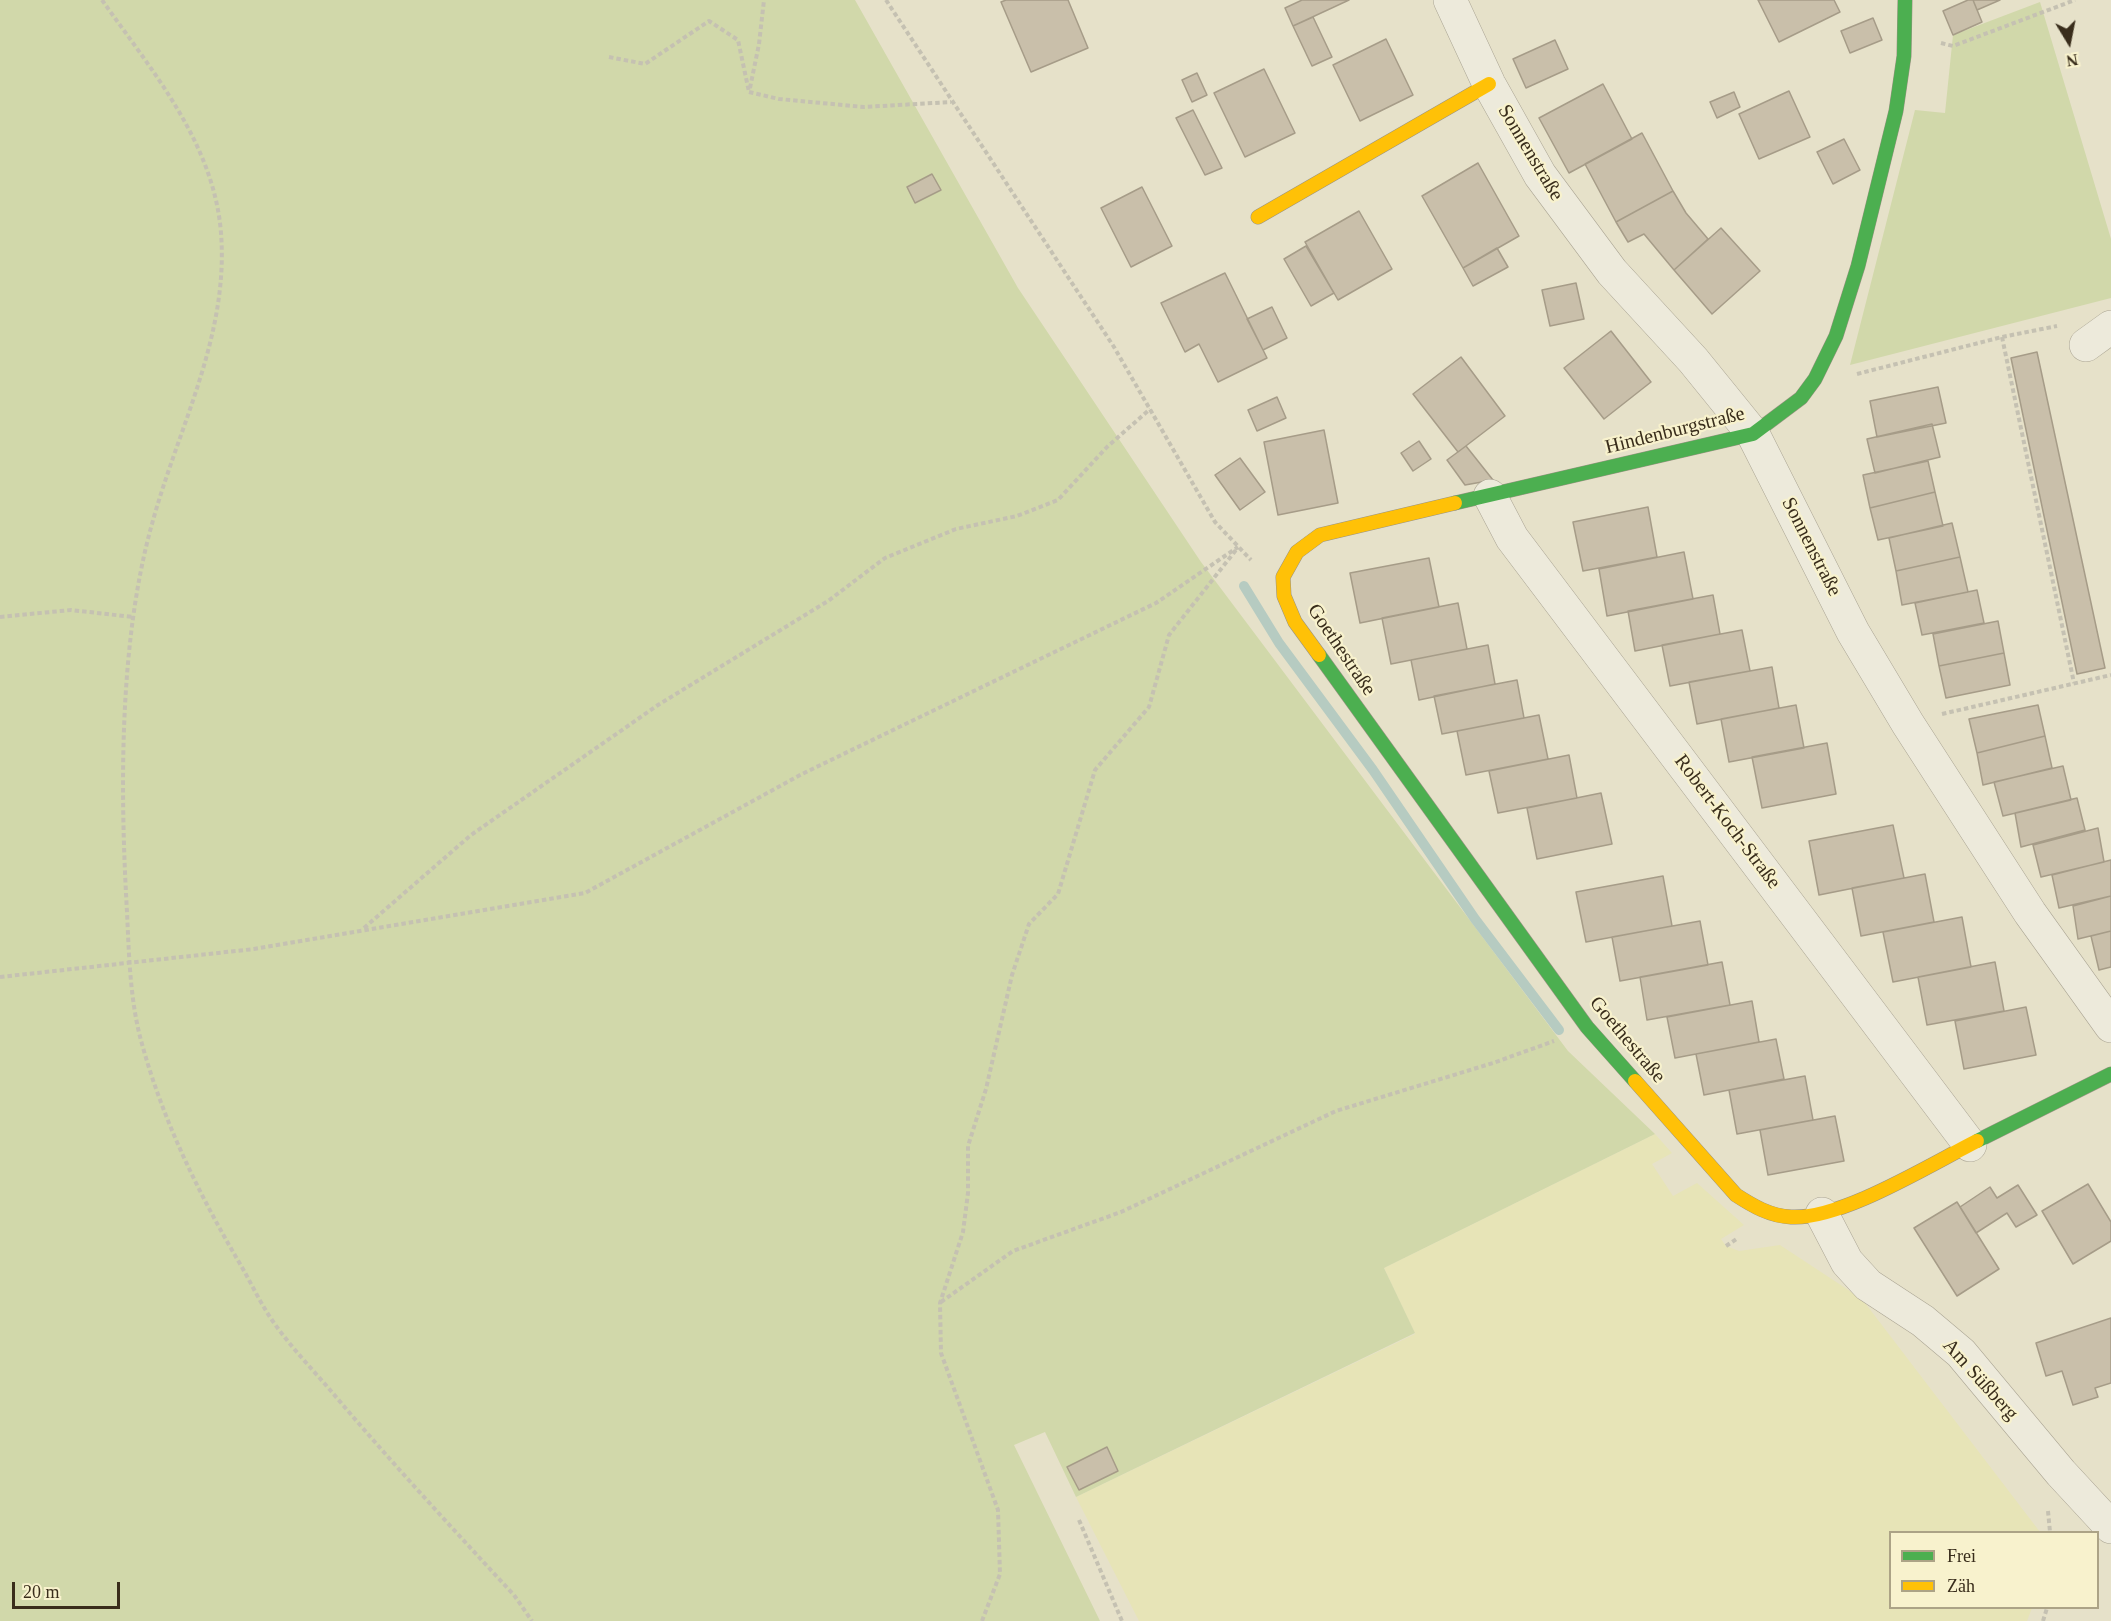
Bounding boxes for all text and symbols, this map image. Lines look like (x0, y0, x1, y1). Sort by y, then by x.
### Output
north arrow (2039, 12, 2099, 72)
text: N (2065, 51, 2079, 70)
street label: Sonnenstraße (1492, 101, 1568, 205)
street label: Hindenburgstraße (1603, 402, 1747, 460)
street label: Sonnenstraße (1776, 494, 1846, 600)
street label: Goethestraße (1302, 600, 1380, 700)
street label: Robert-Koch-Straße (1669, 750, 1785, 894)
street label: Goethestraße (1584, 992, 1670, 1088)
street label: Am Süßberg (1937, 1334, 2023, 1426)
legend (1889, 1531, 2099, 1609)
text: Frei (1947, 1546, 1976, 1566)
scale bar (15, 1570, 123, 1608)
text: Zäh (1947, 1576, 1975, 1596)
text: 20 m (23, 1582, 60, 1602)

